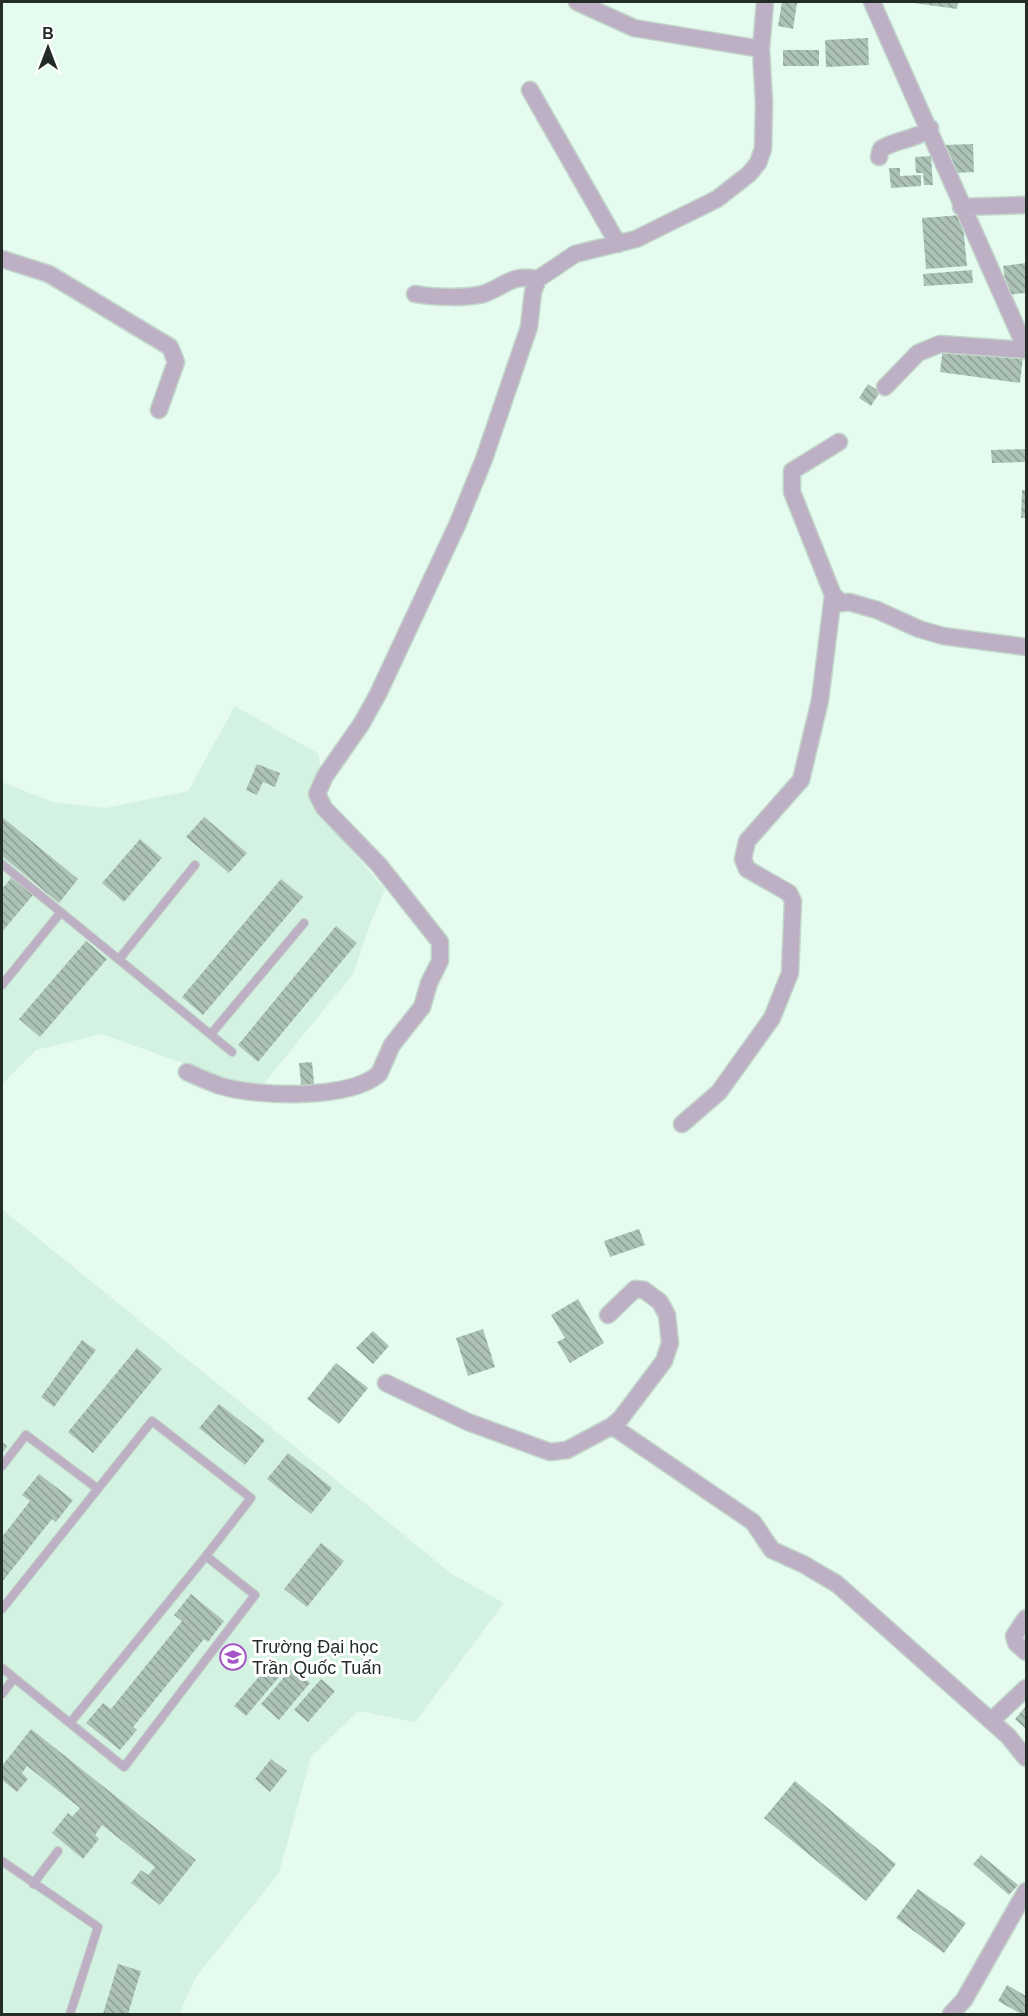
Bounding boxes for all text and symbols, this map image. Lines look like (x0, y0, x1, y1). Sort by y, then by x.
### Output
north arrow (18, 18, 78, 78)
text: B (42, 25, 54, 42)
place label: Trường Đại học Trần Quốc Tuấn (252, 1637, 381, 1678)
school or university icon: Trường Đại học Trần Quốc Tuấn (218, 1642, 248, 1672)

